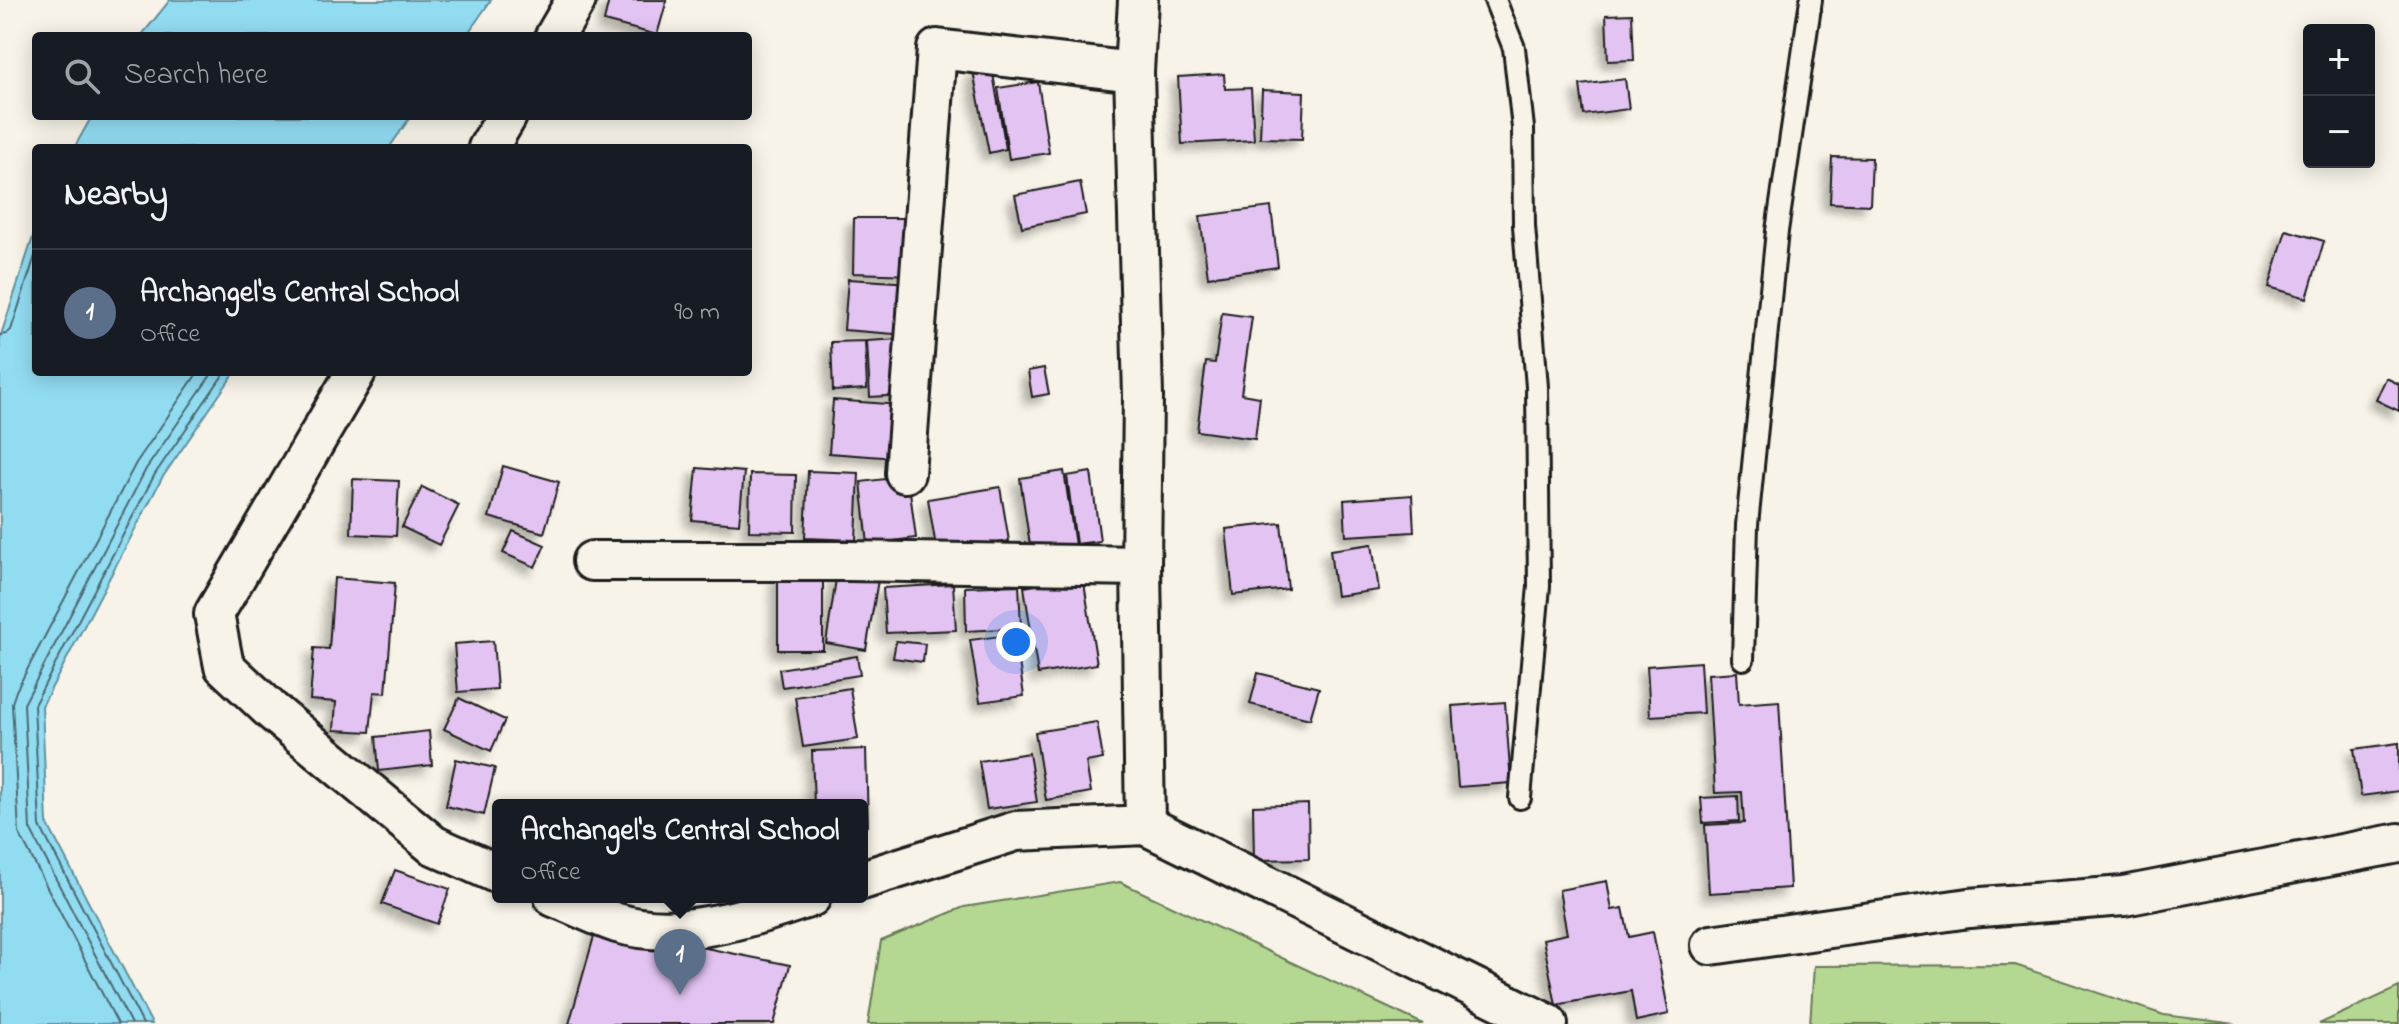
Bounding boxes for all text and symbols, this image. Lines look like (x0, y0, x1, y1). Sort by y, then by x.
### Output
map controls (2303, 24, 2375, 168)
button: + (2303, 24, 2375, 96)
search box (32, 32, 752, 120)
icon: search (60, 54, 104, 98)
text: Search here (124, 54, 268, 98)
button: − (2303, 96, 2375, 168)
text: Nearby (64, 171, 168, 221)
text: Archangel's Central School (140, 272, 459, 316)
text: 1 (86, 294, 94, 332)
text: 90 m (674, 294, 720, 332)
text: Office (140, 316, 200, 354)
your location (996, 622, 1036, 662)
popup (492, 799, 868, 903)
text: Archangel's Central School (520, 810, 840, 854)
text: Office (520, 854, 581, 892)
pin: 1 (654, 929, 706, 995)

